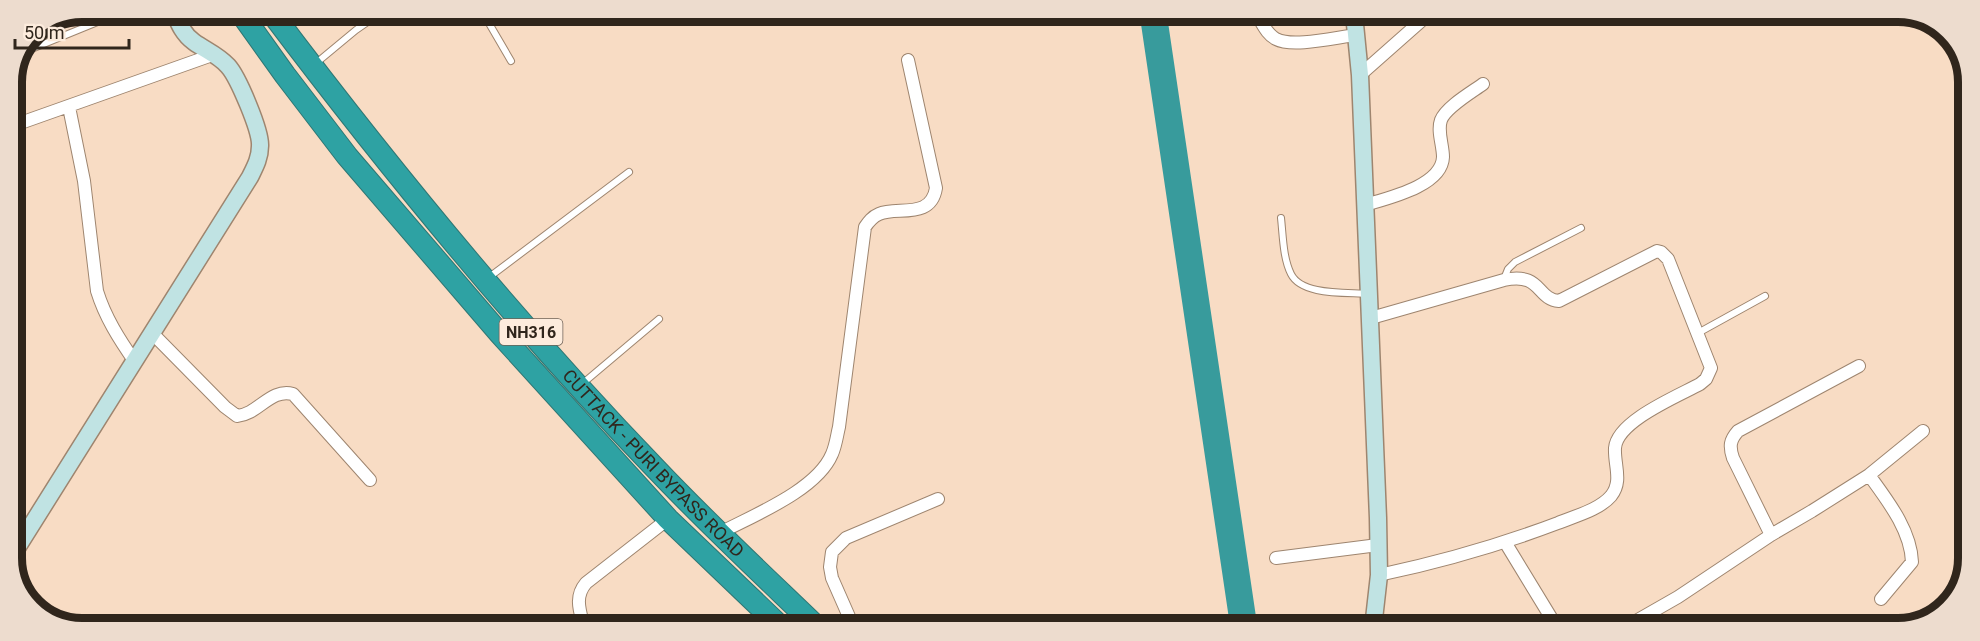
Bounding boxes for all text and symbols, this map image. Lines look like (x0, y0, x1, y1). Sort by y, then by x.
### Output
scale bar (15, 12, 129, 50)
text: 50 m (24, 22, 64, 43)
road number: NH316 (500, 319, 562, 345)
street label: CUTTACK - PURI BYPASS ROAD (558, 365, 749, 561)

